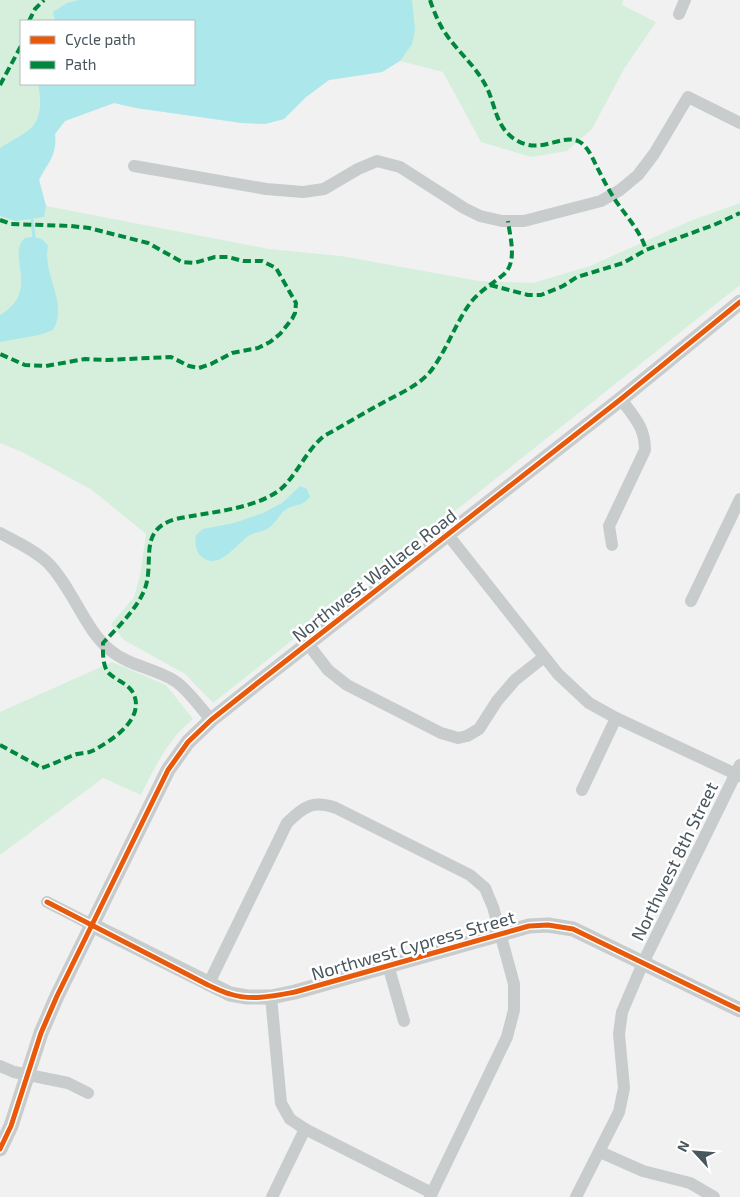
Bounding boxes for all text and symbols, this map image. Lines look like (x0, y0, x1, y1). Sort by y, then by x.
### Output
legend (20, 20, 195, 85)
text: Cycle path (65, 30, 136, 48)
text: Path (65, 55, 96, 73)
street label: Northwest Wallace Road (287, 504, 461, 646)
street label: Northwest 8th Street (626, 778, 722, 944)
street label: Northwest Cypress Street (309, 905, 518, 985)
north arrow (670, 1127, 720, 1177)
text: N (673, 1138, 693, 1154)

